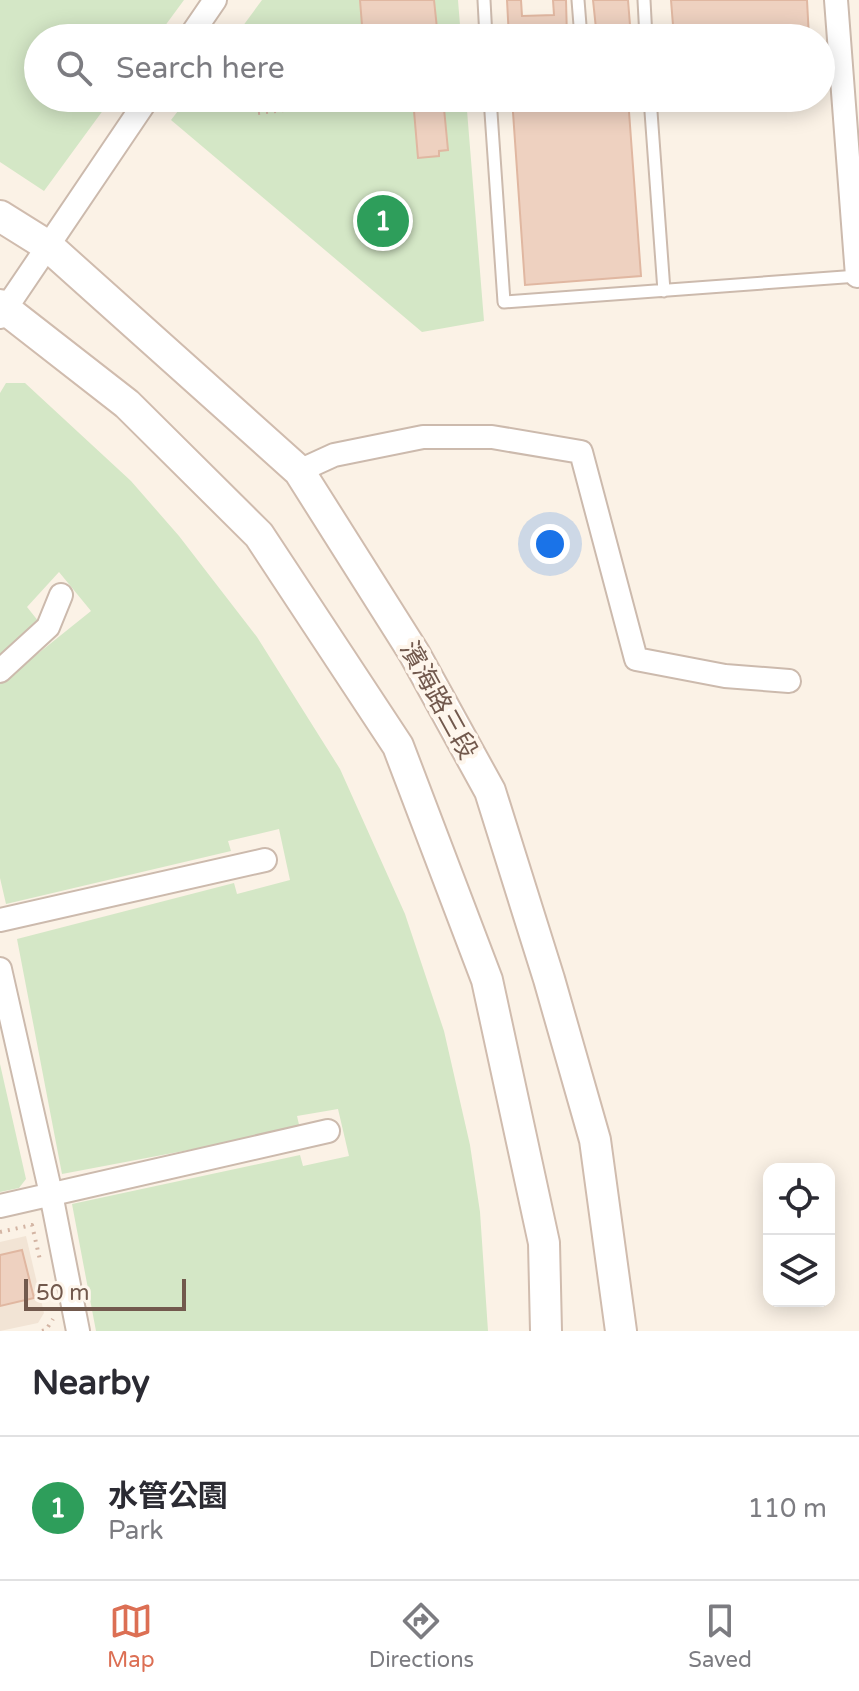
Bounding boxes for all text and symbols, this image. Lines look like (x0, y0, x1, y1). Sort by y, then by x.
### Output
search box (24, 24, 835, 112)
icon: search (52, 46, 96, 90)
text: Search here (116, 50, 285, 87)
pin: 1 (357, 191, 409, 251)
your location (530, 524, 570, 564)
street label: 濱海路三段 (393, 636, 484, 765)
map controls (763, 1163, 835, 1307)
button: locate (763, 1163, 835, 1235)
button: layers (763, 1235, 835, 1307)
scale bar (24, 1275, 186, 1311)
text: 50 m (36, 1280, 90, 1306)
text: Nearby (32, 1363, 150, 1404)
text: 水管公園 (108, 1478, 228, 1515)
text: 1 (50, 1493, 66, 1524)
text: 110 m (747, 1493, 827, 1524)
text: Park (108, 1515, 164, 1546)
tab: Map (107, 1599, 155, 1673)
tab: Directions (369, 1599, 474, 1673)
tab: Saved (688, 1599, 752, 1673)

